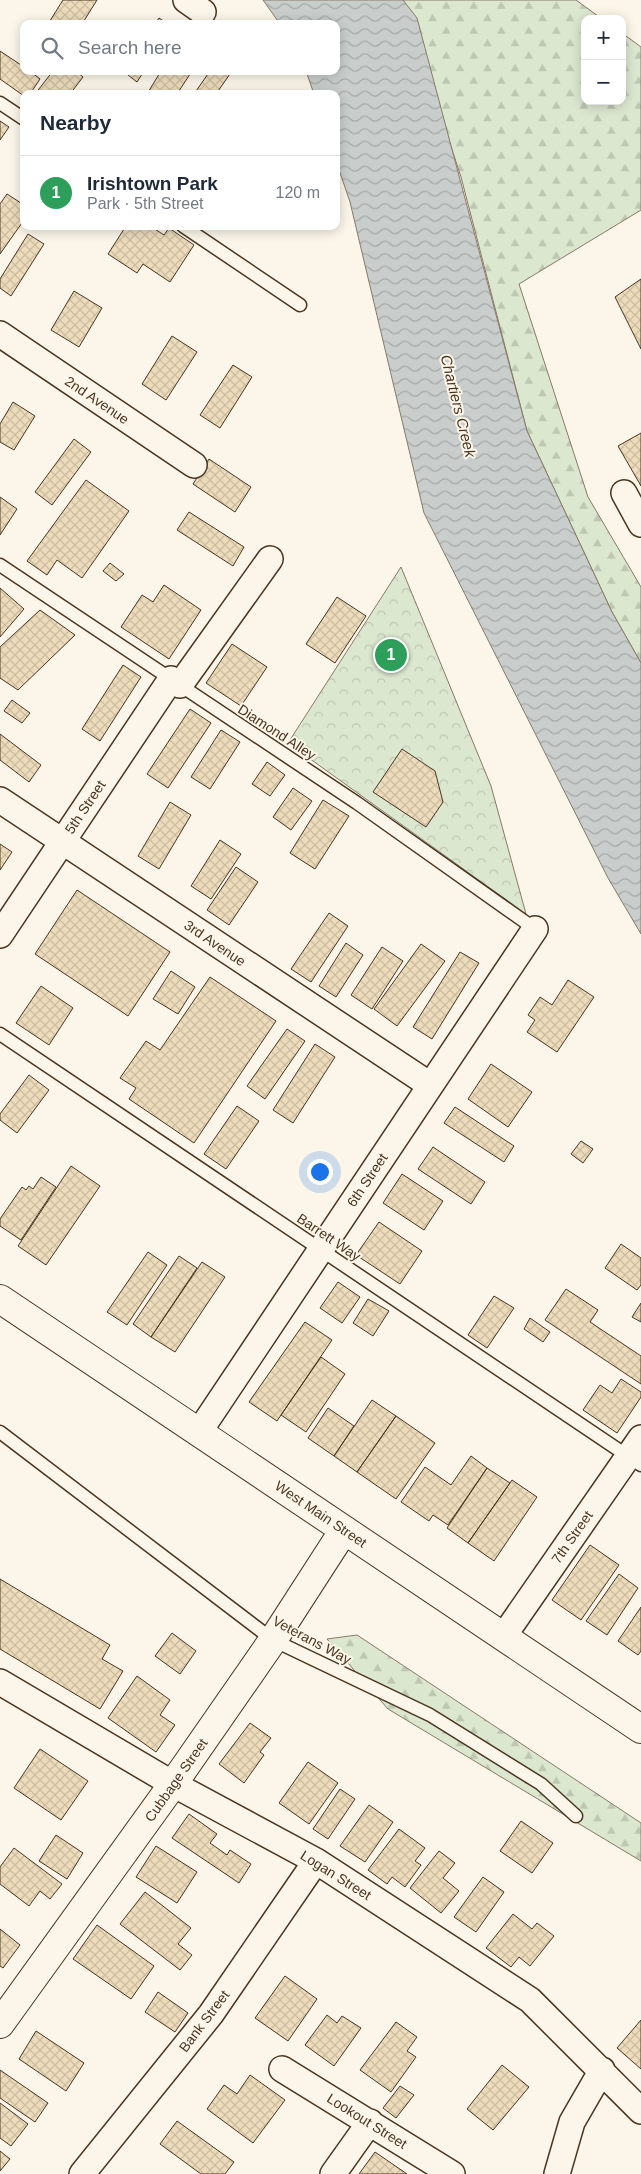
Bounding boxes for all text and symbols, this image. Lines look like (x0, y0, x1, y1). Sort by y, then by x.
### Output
map controls (581, 15, 626, 105)
button: + (581, 15, 626, 60)
search box (20, 20, 340, 75)
icon: search (38, 34, 66, 62)
text: Search here (78, 37, 182, 58)
button: − (581, 60, 626, 105)
text: Nearby (40, 111, 111, 134)
text: Irishtown Park (87, 173, 218, 194)
text: 1 (52, 184, 60, 201)
text: 120 m (276, 184, 320, 201)
text: Park · 5th Street (87, 195, 204, 212)
water label: Chartiers Creek (438, 353, 480, 460)
street label: 2nd Avenue (62, 373, 132, 427)
pin: 1 (375, 636, 407, 674)
street label: Diamond Alley (235, 701, 319, 763)
street label: 5th Street (61, 777, 109, 837)
street label: 3rd Avenue (181, 917, 249, 969)
street label: 6th Street (343, 1150, 391, 1210)
your location (307, 1159, 333, 1185)
street label: Barrett Way (294, 1210, 364, 1264)
street label: West Main Street (272, 1477, 370, 1551)
street label: 7th Street (548, 1507, 596, 1566)
street label: Veterans Way (270, 1613, 354, 1667)
street label: Cubbage Street (141, 1735, 211, 1825)
street label: Logan Street (298, 1847, 374, 1903)
street label: Bank Street (176, 1987, 232, 2055)
street label: Lookout Street (324, 2090, 410, 2152)

